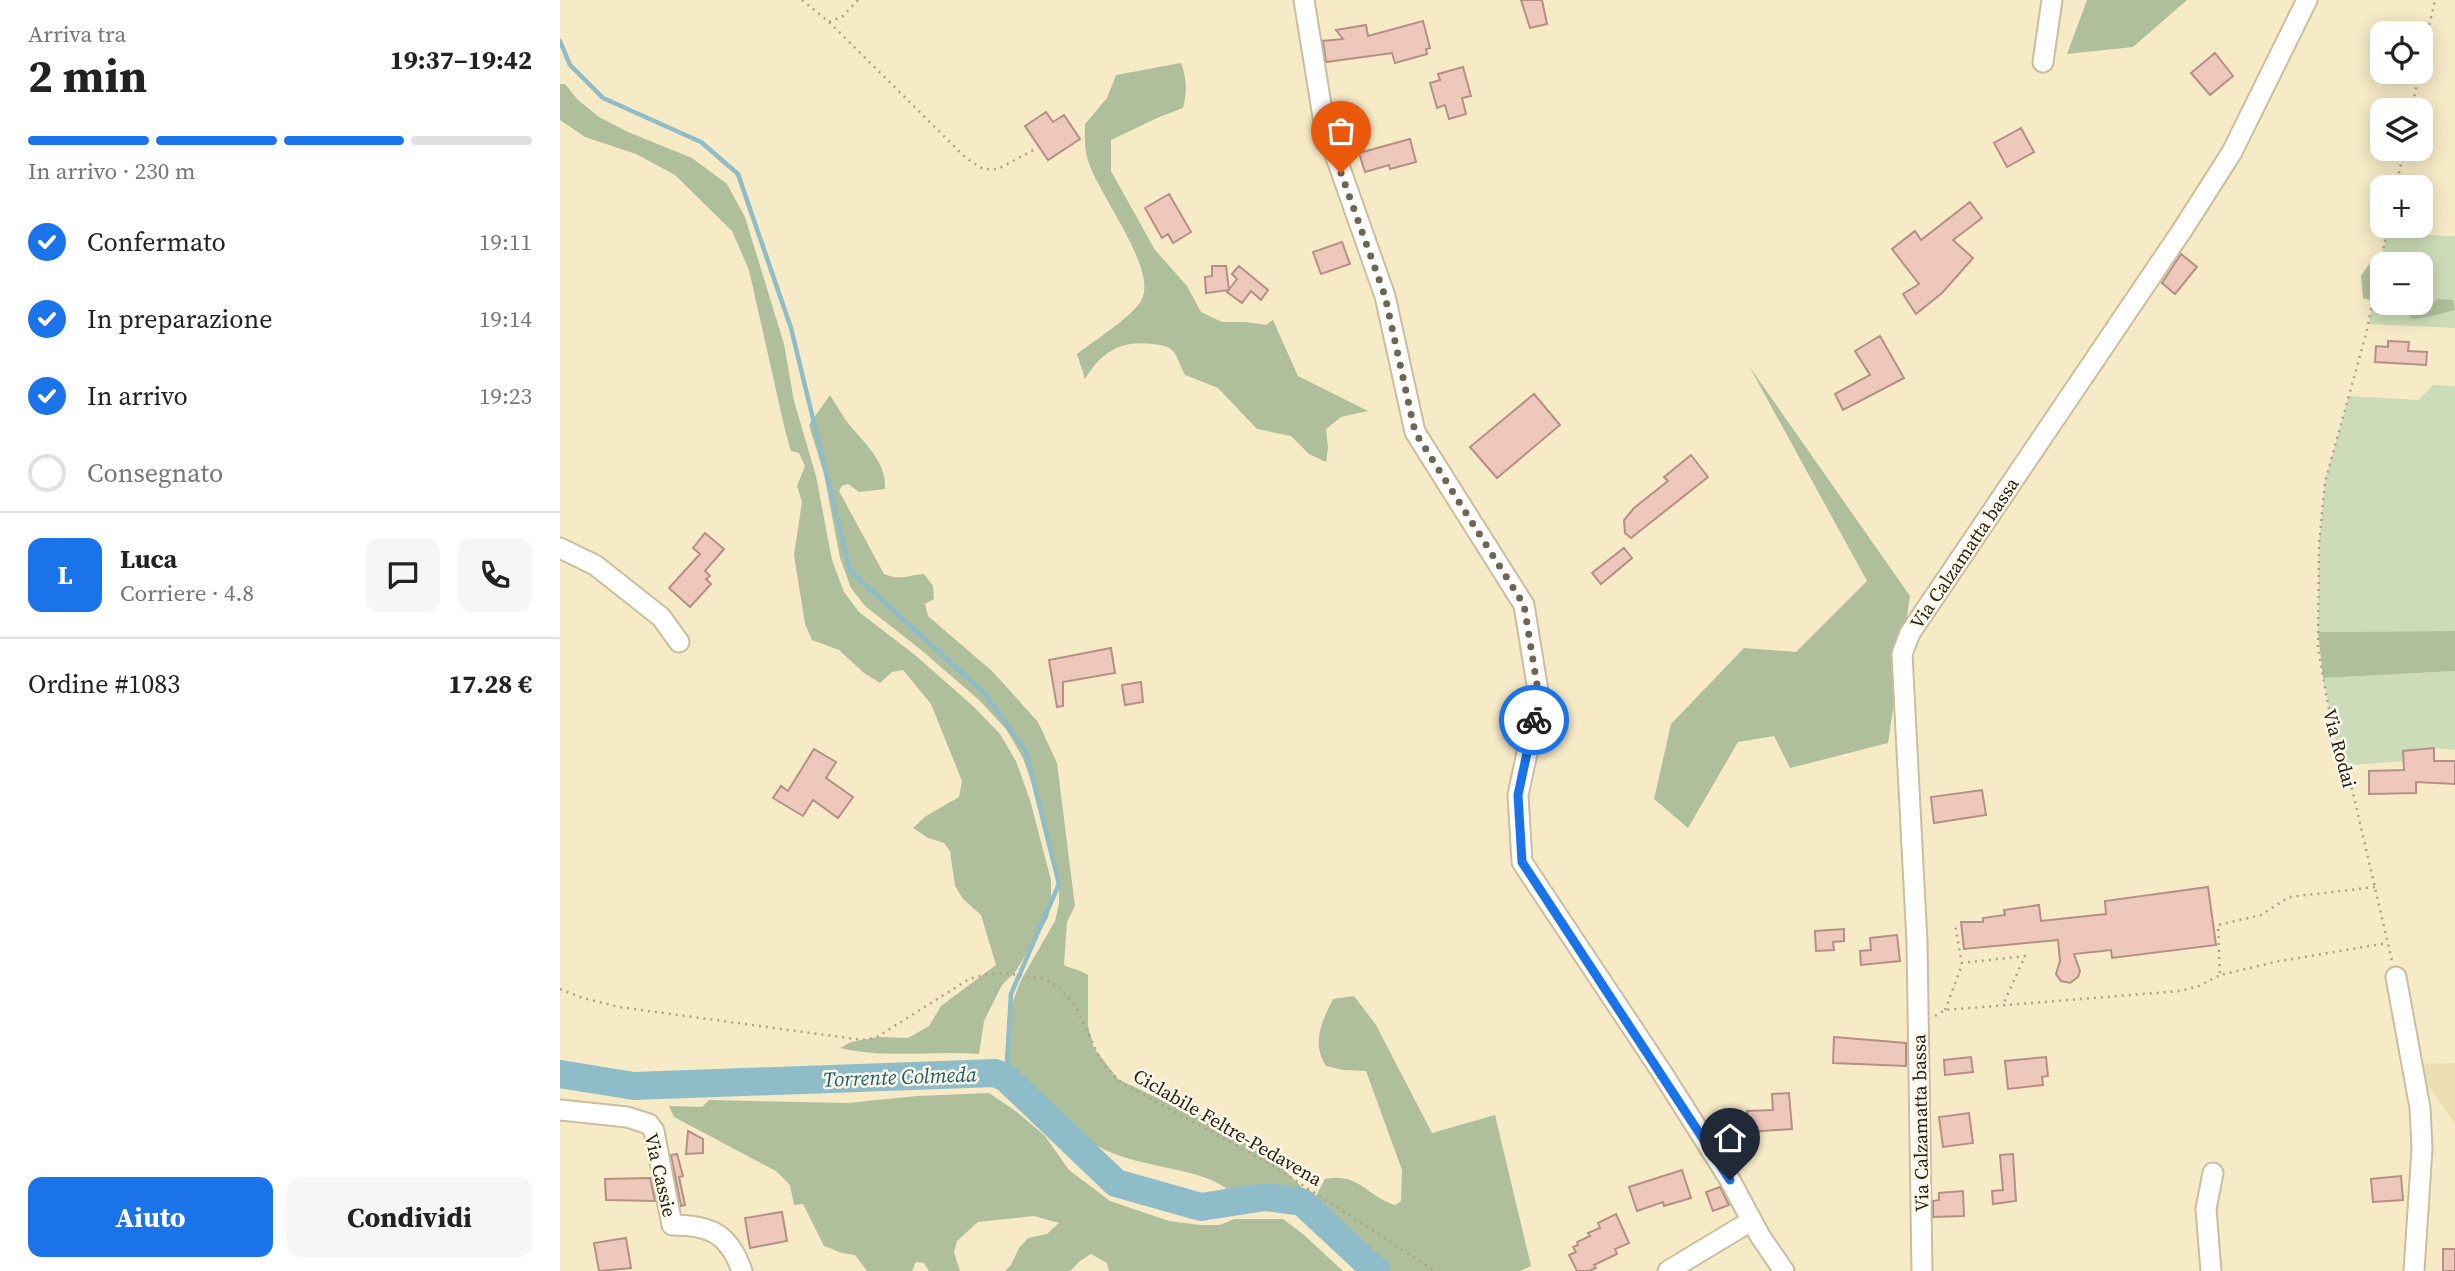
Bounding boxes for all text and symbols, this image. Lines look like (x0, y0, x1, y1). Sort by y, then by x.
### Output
text: Arriva tra (28, 18, 126, 50)
map controls (2370, 21, 2433, 315)
button: locate (2370, 21, 2433, 84)
text: 19:37–19:42 (390, 42, 532, 78)
text: 2 min (28, 44, 147, 107)
button: layers (2370, 98, 2433, 161)
pin (1311, 101, 1371, 173)
icon: bag (1322, 112, 1360, 150)
text: In arrivo · 230 m (28, 155, 195, 187)
button: + (2370, 175, 2433, 238)
icon: check (28, 223, 66, 261)
text: Confermato (87, 224, 226, 260)
text: 19:11 (479, 226, 532, 258)
button: − (2370, 252, 2433, 315)
icon: check (28, 300, 66, 338)
text: In preparazione (87, 301, 272, 337)
text: 19:14 (479, 303, 532, 335)
icon: check (28, 377, 66, 415)
text: In arrivo (87, 378, 188, 414)
text: 19:23 (479, 380, 532, 412)
text: Consegnato (87, 455, 223, 491)
street label: Via Calzamatta bassa (1904, 472, 2025, 634)
button: chat (366, 538, 440, 612)
button: phone (458, 538, 532, 612)
text: Luca (120, 541, 177, 577)
text: L (57, 557, 73, 593)
text: Corriere · 4.8 (120, 577, 254, 609)
text: Ordine #1083 (28, 666, 180, 702)
text: 17.28 € (448, 666, 532, 702)
courier (1499, 685, 1569, 755)
icon: bike (1515, 701, 1553, 739)
street label: Via Rodai (2317, 706, 2363, 791)
street label: Via Calzamatta bassa (1905, 1034, 1935, 1212)
water label: Torrente Colmeda (822, 1059, 978, 1094)
street label: Ciclabile Feltre-Pedavena (1129, 1062, 1327, 1192)
pin (1700, 1108, 1760, 1180)
icon: home (1711, 1119, 1749, 1157)
street label: Via Cassie (639, 1130, 683, 1220)
button: Aiuto (28, 1177, 273, 1257)
button: Condividi (287, 1177, 532, 1257)

